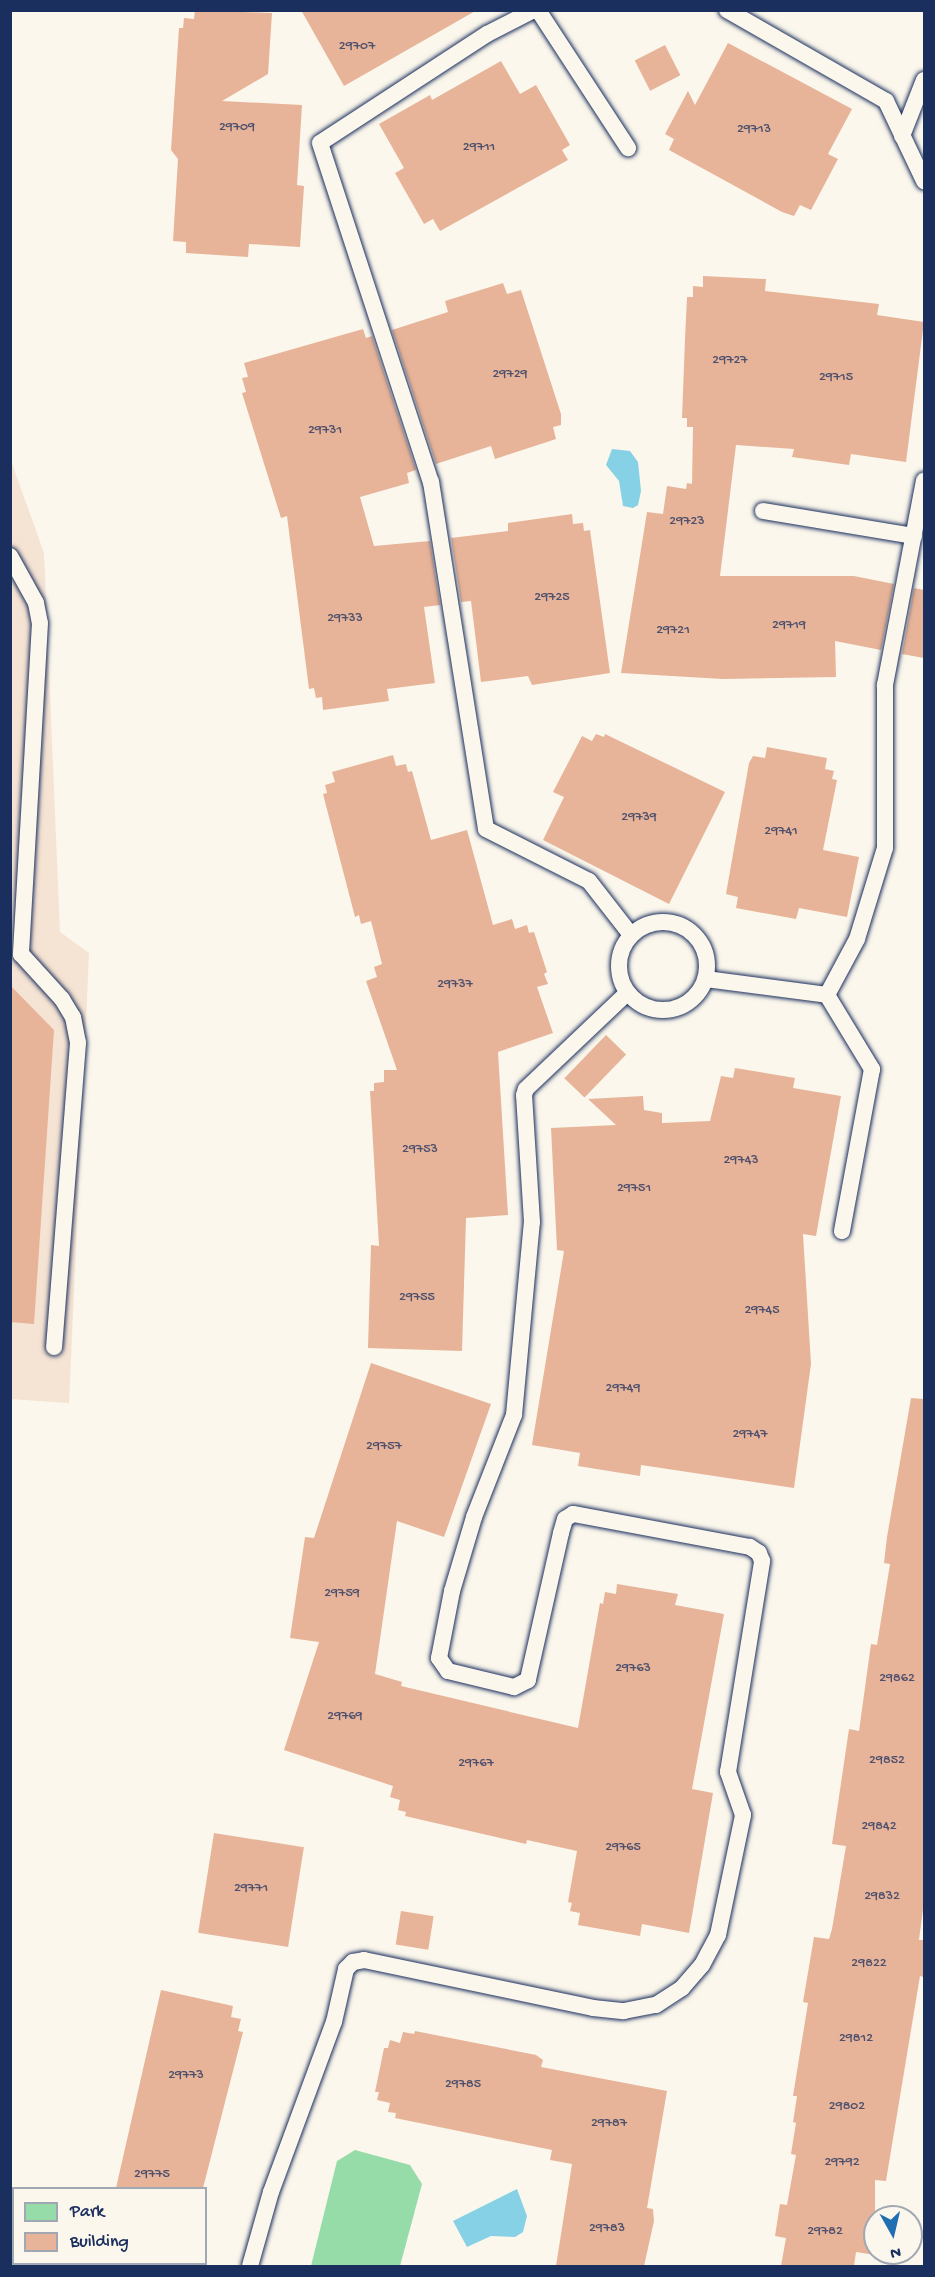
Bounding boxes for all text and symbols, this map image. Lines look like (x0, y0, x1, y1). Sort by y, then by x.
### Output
house number: 29707 (339, 39, 375, 55)
house number: 29709 (219, 120, 255, 136)
house number: 29713 (737, 122, 771, 138)
house number: 29711 (463, 140, 495, 156)
house number: 29727 (712, 353, 748, 369)
house number: 29729 (492, 367, 528, 383)
house number: 29715 (819, 370, 853, 386)
house number: 29731 (308, 423, 342, 439)
house number: 29723 (669, 514, 705, 530)
house number: 29725 (534, 590, 570, 606)
house number: 29733 (327, 611, 363, 627)
house number: 29719 (772, 618, 806, 634)
house number: 29721 (656, 623, 690, 639)
house number: 29739 (621, 810, 657, 826)
house number: 29741 (764, 824, 798, 840)
house number: 29737 (437, 977, 473, 993)
house number: 29753 (402, 1142, 438, 1158)
house number: 29743 (723, 1153, 759, 1169)
house number: 29751 (617, 1181, 651, 1197)
house number: 29755 (399, 1290, 435, 1306)
house number: 29745 (744, 1303, 780, 1319)
house number: 29749 (606, 1381, 640, 1397)
house number: 29747 (732, 1427, 768, 1443)
house number: 29757 (366, 1439, 402, 1455)
house number: 29759 (324, 1586, 360, 1602)
house number: 29763 (615, 1661, 651, 1677)
house number: 29862 (879, 1671, 915, 1687)
house number: 29769 (327, 1709, 363, 1725)
house number: 29852 (869, 1753, 905, 1769)
house number: 29767 (458, 1756, 494, 1772)
house number: 29842 (861, 1819, 897, 1835)
house number: 29765 (605, 1840, 641, 1856)
house number: 29771 (234, 1881, 268, 1897)
house number: 29832 (864, 1889, 900, 1905)
house number: 29822 (851, 1956, 887, 1972)
house number: 29812 (839, 2031, 873, 2047)
house number: 29773 (168, 2068, 204, 2084)
house number: 29785 (445, 2077, 481, 2093)
house number: 29802 (829, 2099, 865, 2115)
house number: 29787 (591, 2116, 627, 2132)
house number: 29792 (824, 2155, 860, 2171)
house number: 29775 (134, 2167, 170, 2183)
legend (12, 2187, 207, 2265)
text: Park (70, 2202, 104, 2223)
north arrow (863, 2205, 923, 2265)
house number: 29783 (589, 2221, 625, 2237)
house number: 29782 (807, 2224, 843, 2240)
text: Building (70, 2232, 129, 2253)
text: N (889, 2241, 902, 2261)

